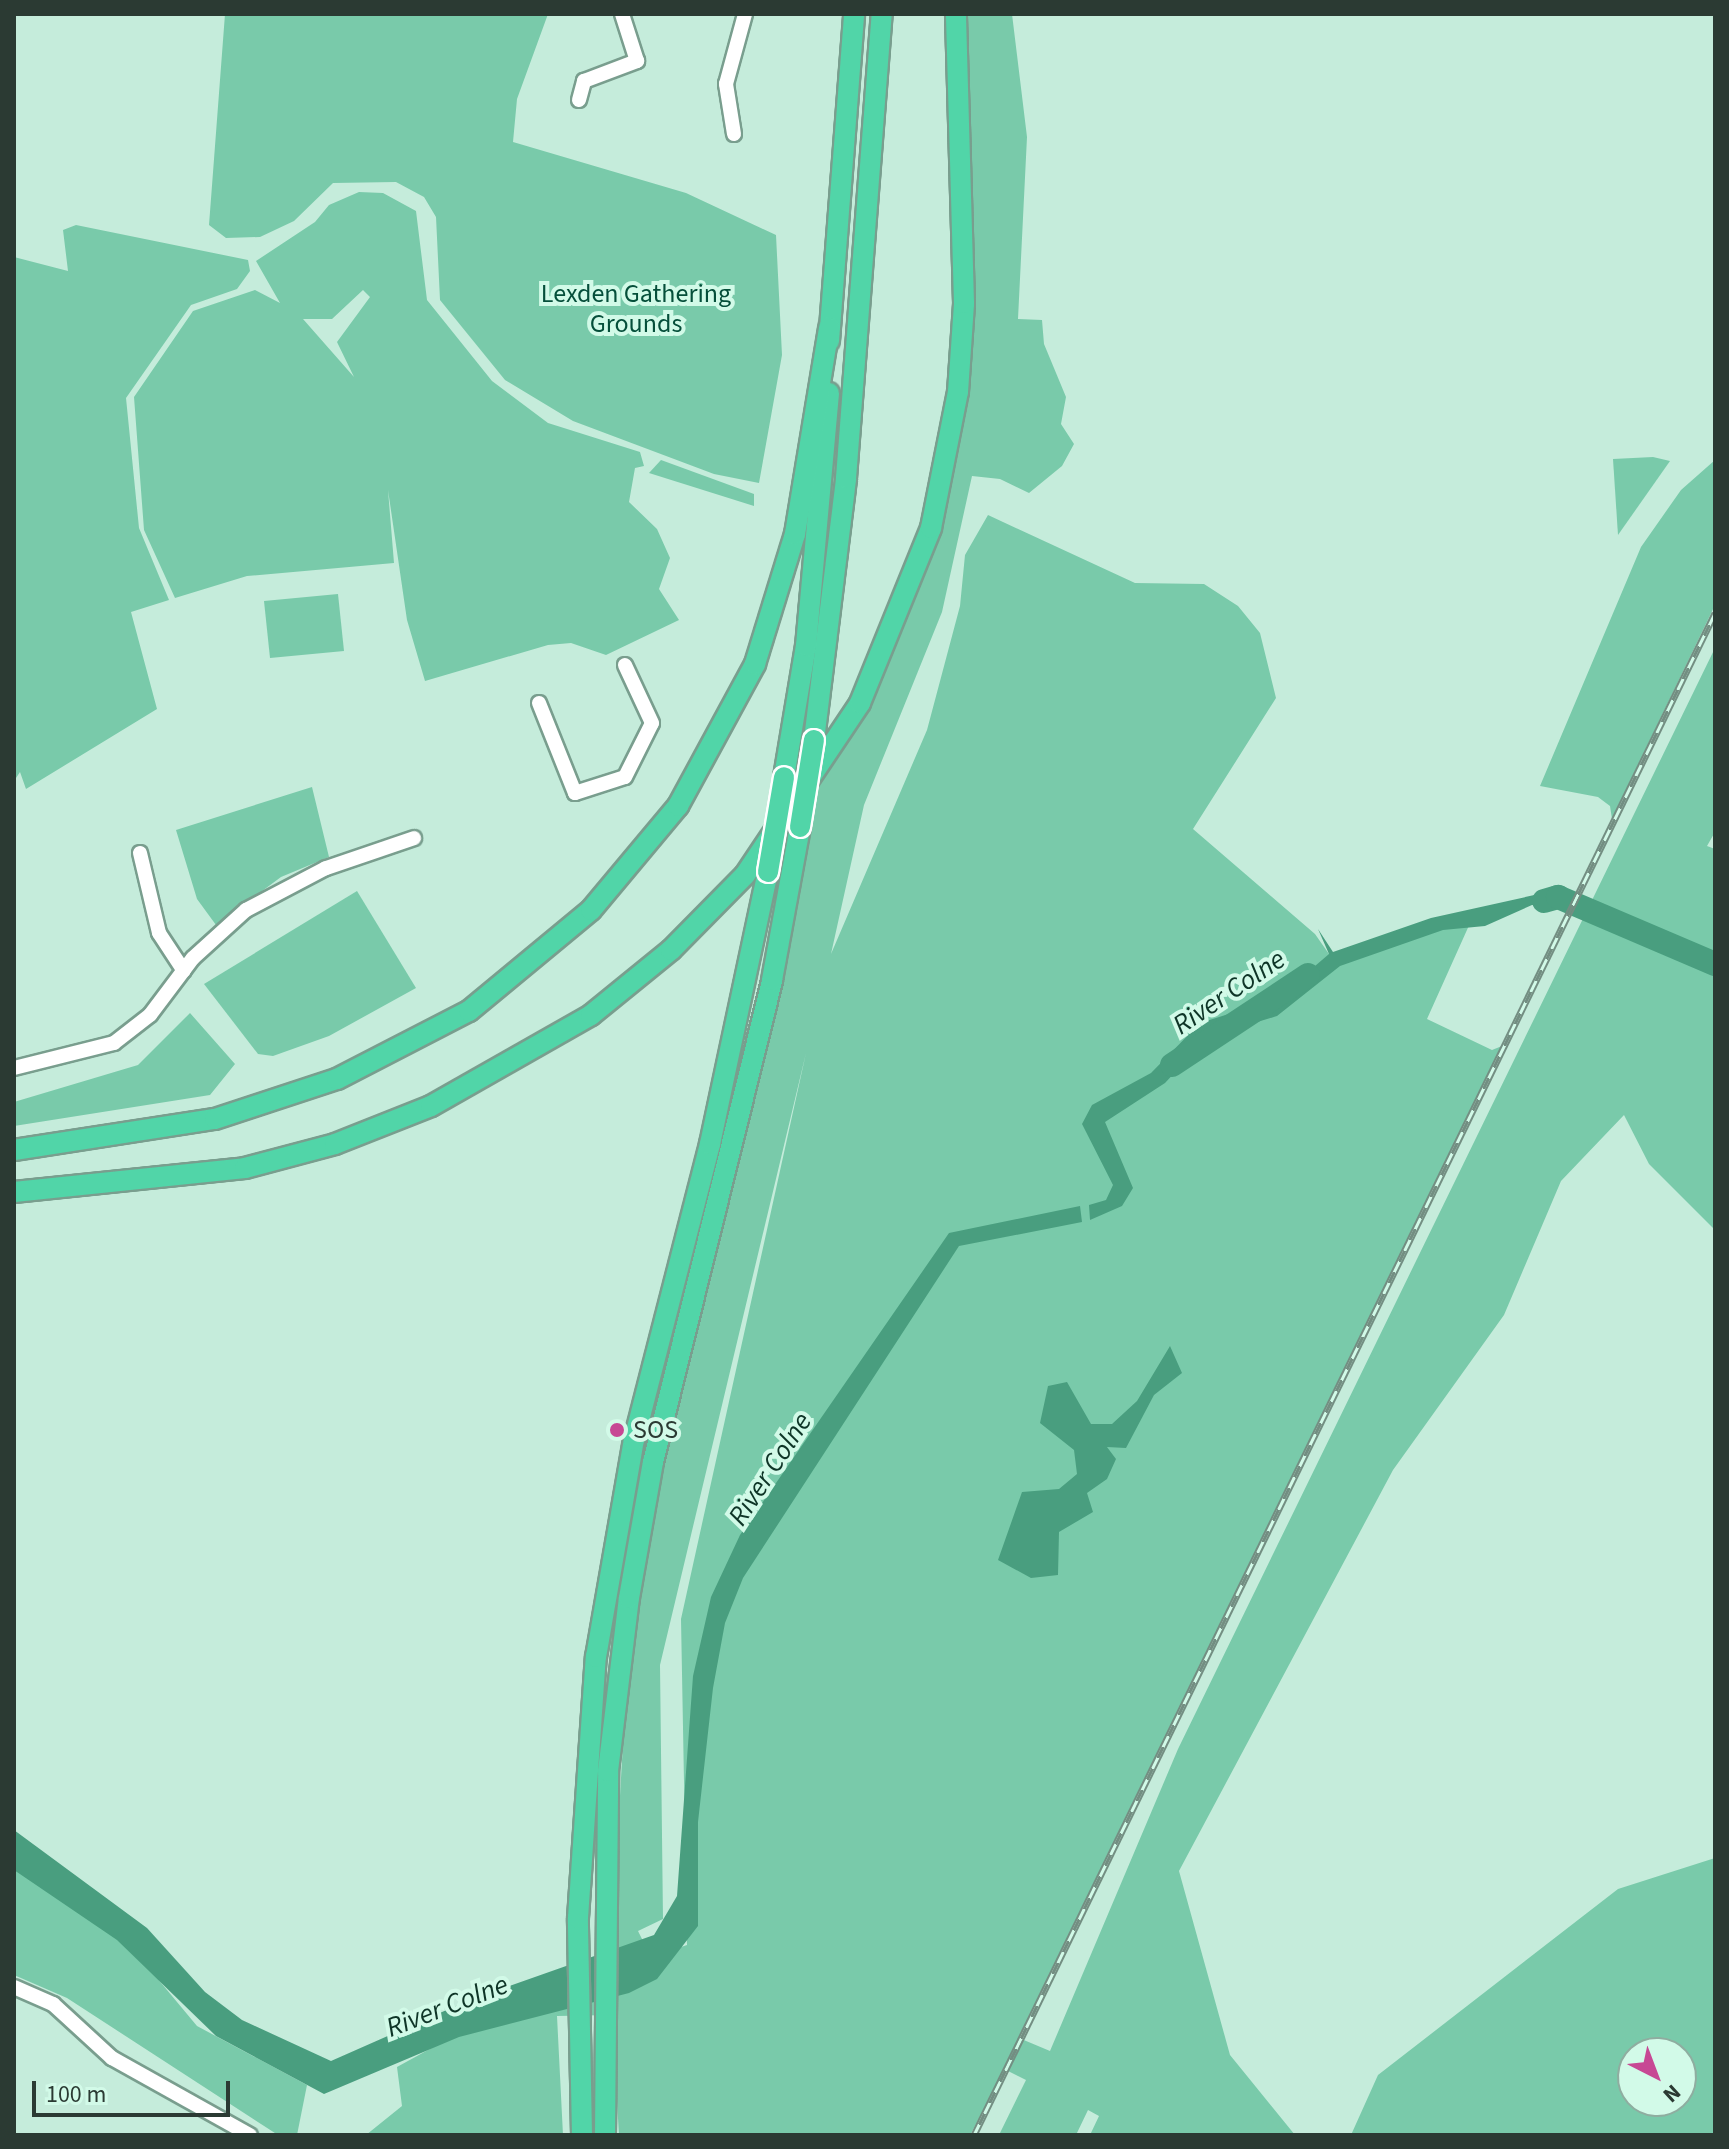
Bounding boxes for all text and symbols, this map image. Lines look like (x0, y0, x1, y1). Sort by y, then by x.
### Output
park label: Lexden Gathering Grounds (541, 278, 731, 340)
water label: River Colne (1167, 942, 1291, 1042)
water label: River Colne (721, 1406, 819, 1532)
place label: SOS (633, 1414, 678, 1446)
marker: SOS (608, 1421, 626, 1439)
water label: River Colne (381, 1967, 513, 2045)
north arrow (1617, 2037, 1697, 2117)
scale bar (36, 2065, 234, 2115)
text: 100 m (46, 2077, 106, 2112)
text: N (1656, 2077, 1688, 2110)

